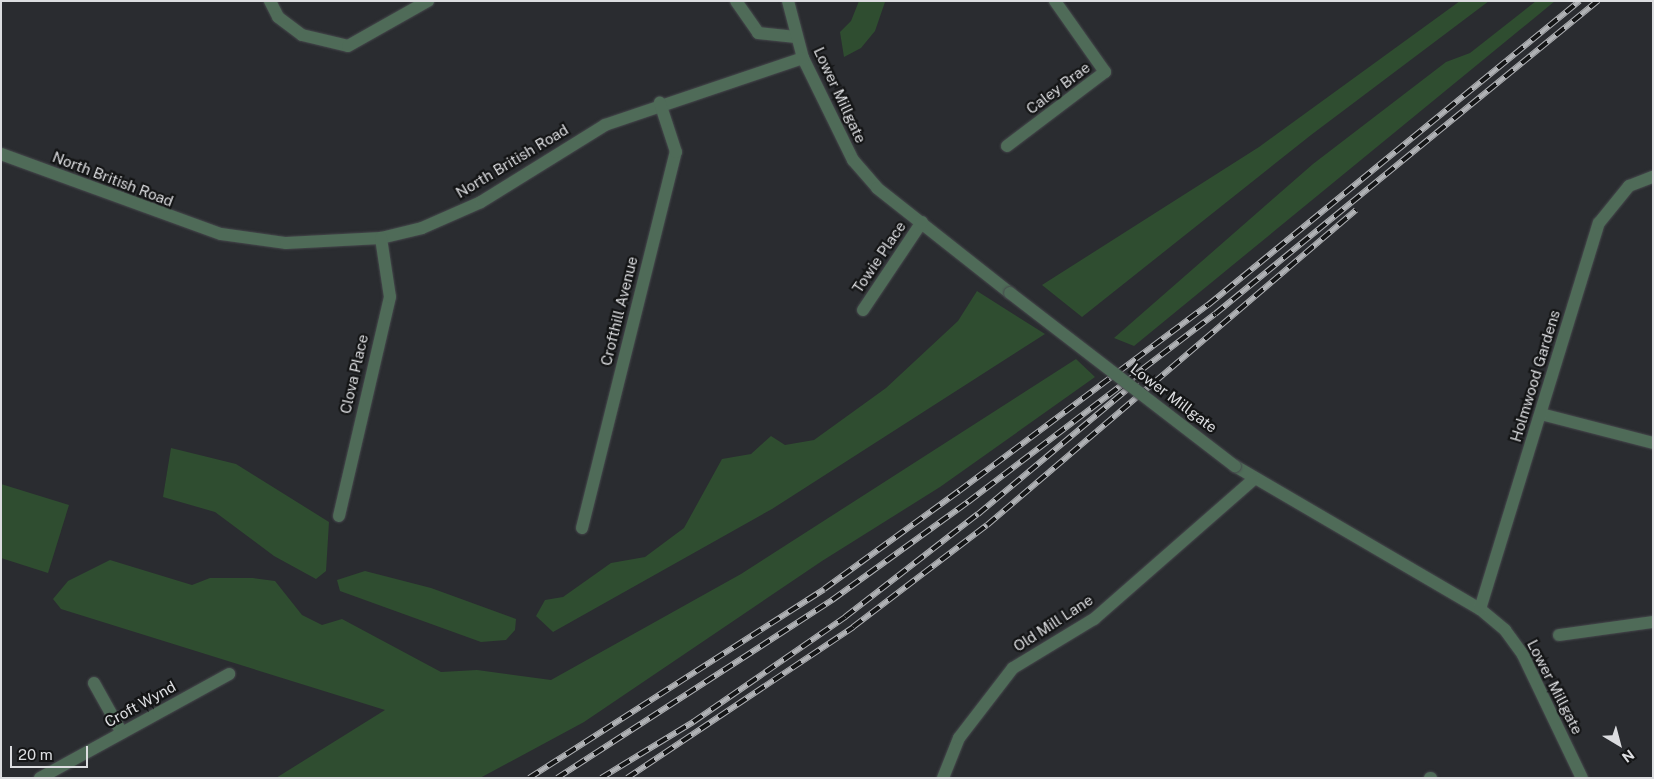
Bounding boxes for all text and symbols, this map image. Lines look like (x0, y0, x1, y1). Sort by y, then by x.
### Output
street label: Lower Millgate (810, 44, 870, 146)
street label: Caley Brae (1023, 58, 1093, 118)
street label: North British Road (452, 120, 572, 202)
street label: North British Road (50, 148, 176, 210)
street label: Towie Place (848, 218, 910, 296)
street label: Crofthill Avenue (597, 254, 641, 368)
street label: Holmwood Gardens (1506, 308, 1564, 444)
street label: Clova Place (336, 332, 372, 416)
street label: Lower Millgate (1127, 360, 1221, 436)
street label: Old Mill Lane (1010, 591, 1096, 655)
street label: Lower Millgate (1523, 637, 1587, 737)
street label: Croft Wynd (101, 677, 179, 731)
north arrow (1594, 719, 1644, 769)
scale bar (12, 736, 90, 768)
text: 20 m (18, 746, 53, 763)
text: N (1619, 746, 1637, 766)

